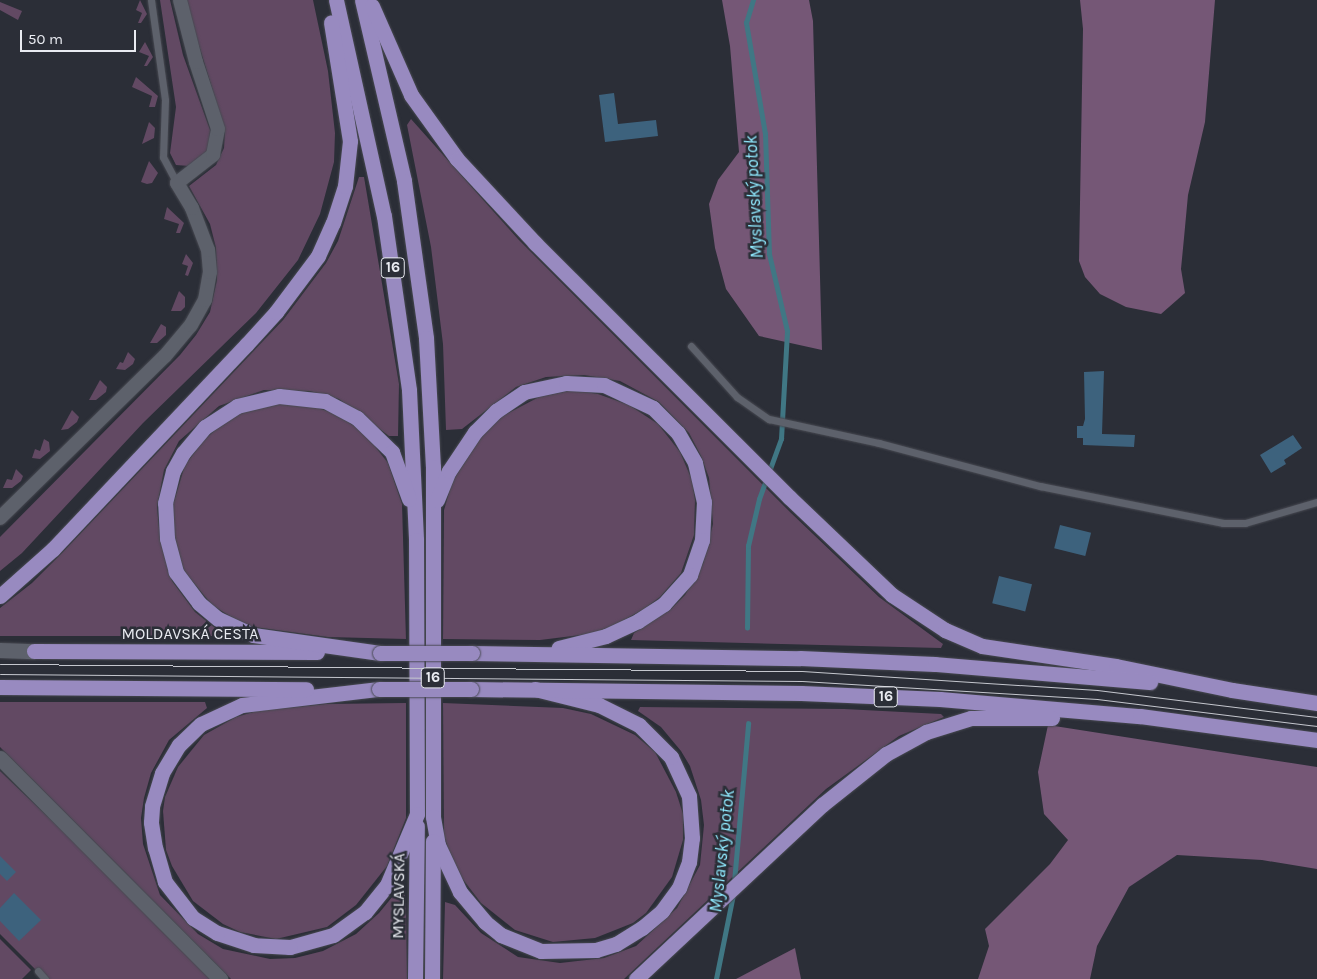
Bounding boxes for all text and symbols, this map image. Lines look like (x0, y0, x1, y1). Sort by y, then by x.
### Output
scale bar (22, 20, 139, 52)
text: 50 m (28, 30, 63, 48)
water label: Myslavský potok (740, 135, 768, 259)
road number: 16 (380, 256, 406, 280)
street label: MOLDAVSKÁ CESTA (121, 624, 259, 644)
road number: 16 (420, 666, 446, 690)
road number: 16 (874, 684, 898, 710)
water label: Myslavský potok (705, 788, 739, 914)
street label: MYSLAVSKÁ (389, 853, 409, 939)

